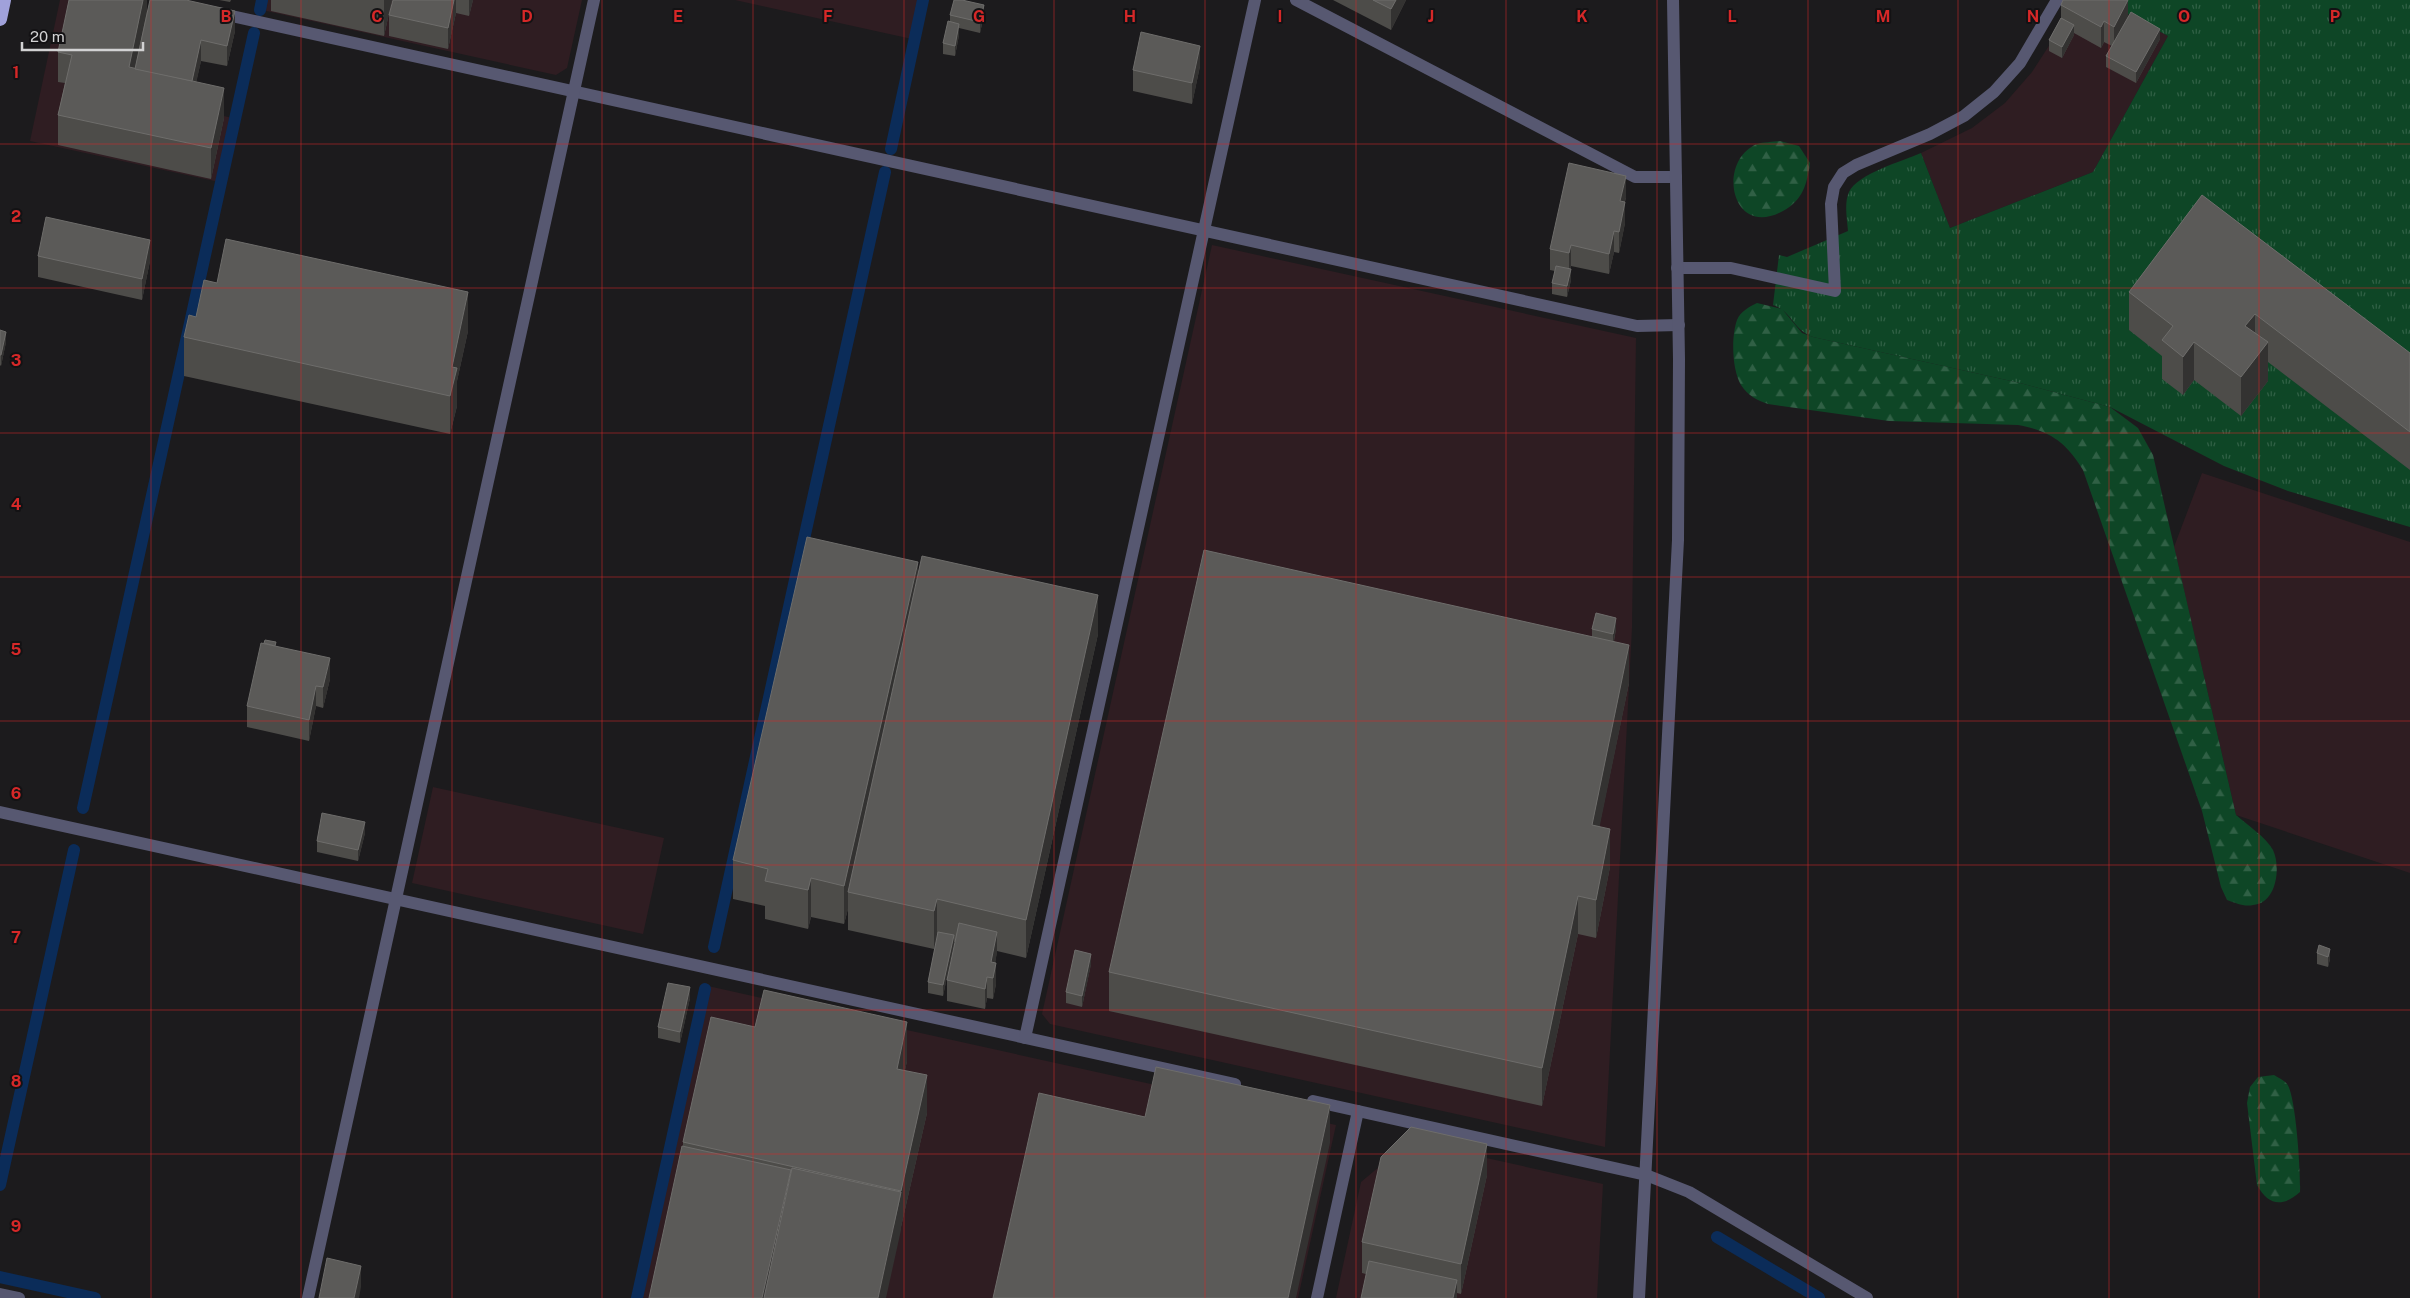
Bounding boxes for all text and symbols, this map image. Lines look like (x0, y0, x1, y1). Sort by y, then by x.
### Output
text: B (221, 7, 232, 26)
text: C (371, 7, 383, 26)
text: D (521, 7, 533, 26)
text: E (673, 7, 683, 26)
text: F (823, 7, 833, 26)
text: G (973, 7, 985, 26)
text: H (1124, 7, 1136, 26)
text: I (1278, 7, 1282, 26)
text: J (1428, 7, 1434, 26)
text: K (1576, 7, 1588, 26)
text: L (1727, 7, 1737, 26)
text: M (1876, 7, 1890, 26)
text: N (2027, 7, 2039, 26)
text: O (2178, 7, 2190, 26)
text: P (2330, 7, 2340, 26)
scale bar (22, 20, 144, 52)
text: 20 m (30, 28, 65, 45)
text: 1 (13, 63, 19, 82)
text: 2 (11, 207, 21, 226)
text: 3 (11, 351, 21, 370)
text: 4 (11, 495, 22, 514)
text: 5 (11, 640, 22, 659)
text: 6 (11, 784, 21, 803)
text: 7 (11, 928, 21, 947)
text: 8 (11, 1072, 22, 1091)
text: 9 (11, 1217, 21, 1236)

